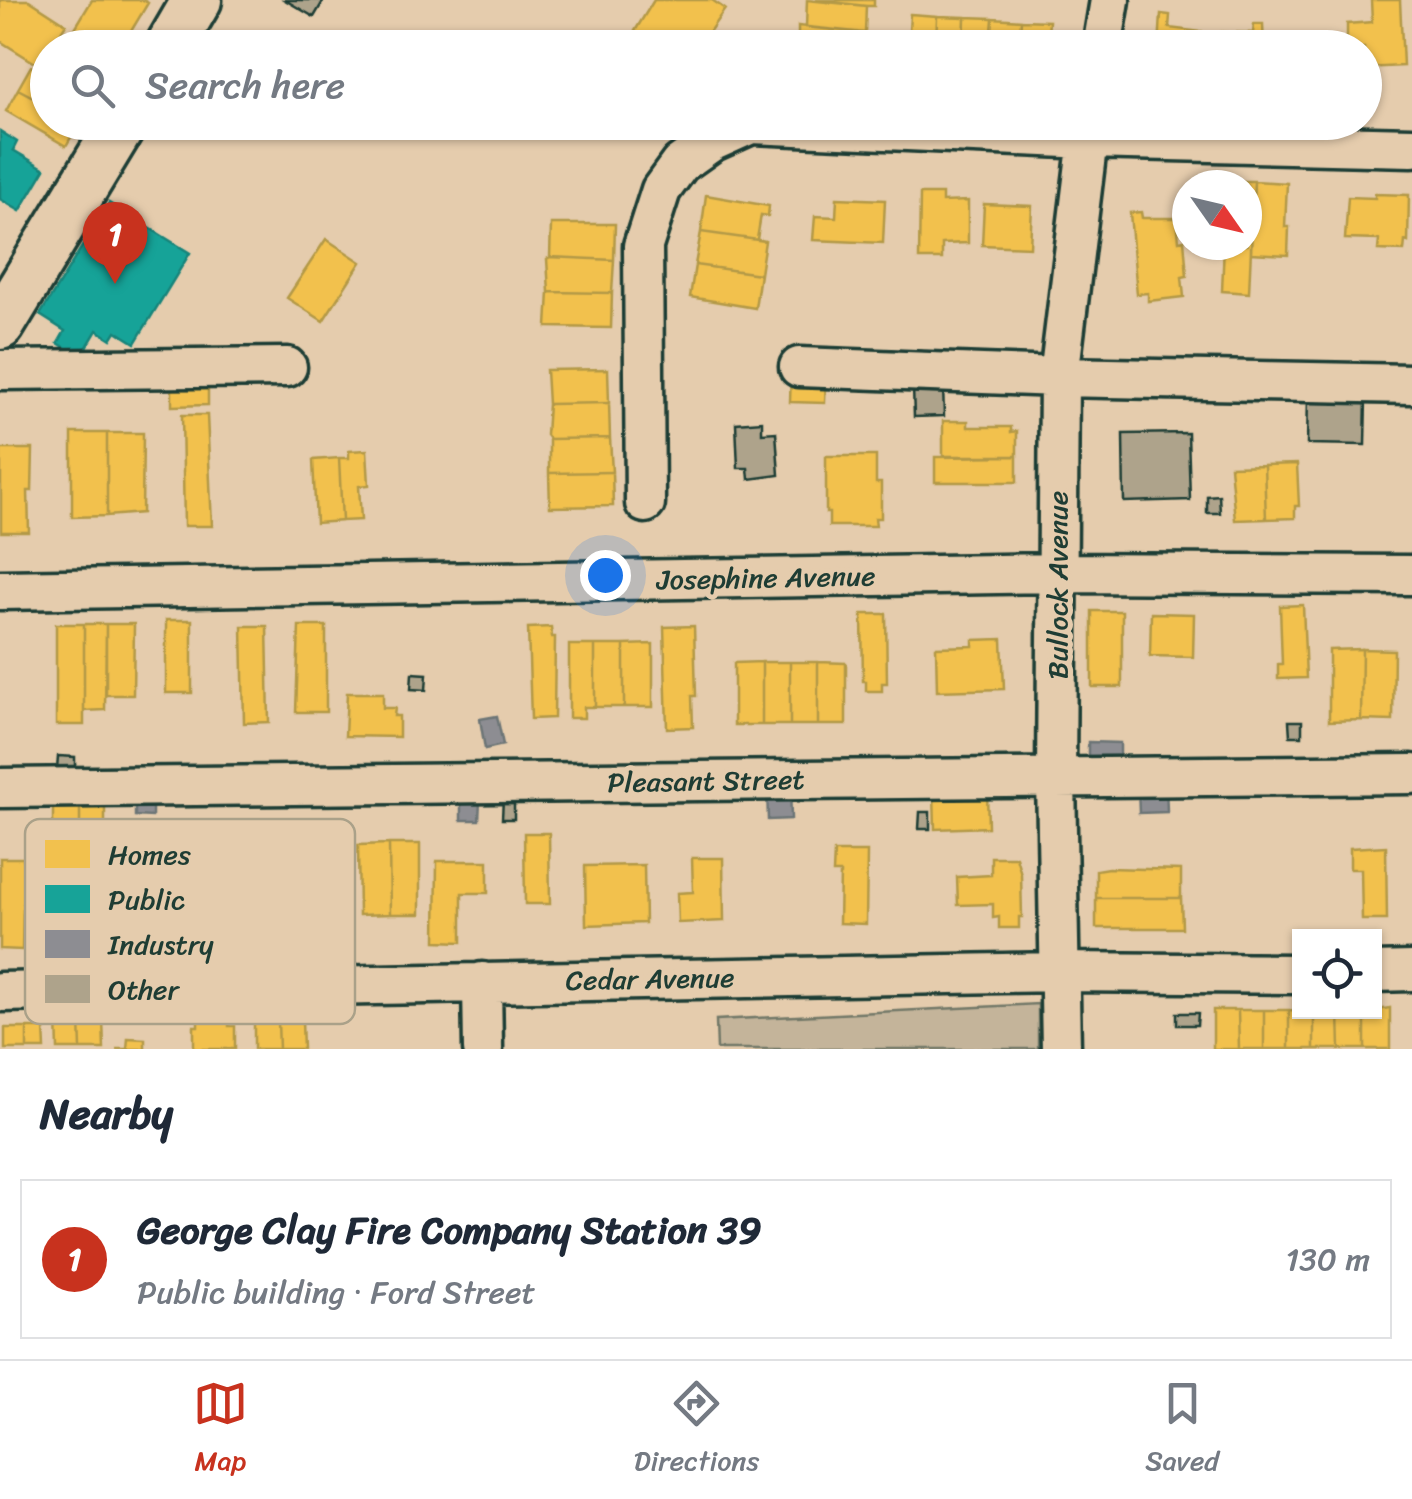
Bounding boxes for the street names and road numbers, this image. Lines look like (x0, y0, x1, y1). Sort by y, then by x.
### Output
street label: Bullock Avenue (1033, 491, 1082, 679)
street label: Josephine Avenue (655, 552, 876, 604)
street label: Pleasant Street (607, 755, 805, 807)
street label: Cedar Avenue (565, 953, 735, 1005)

